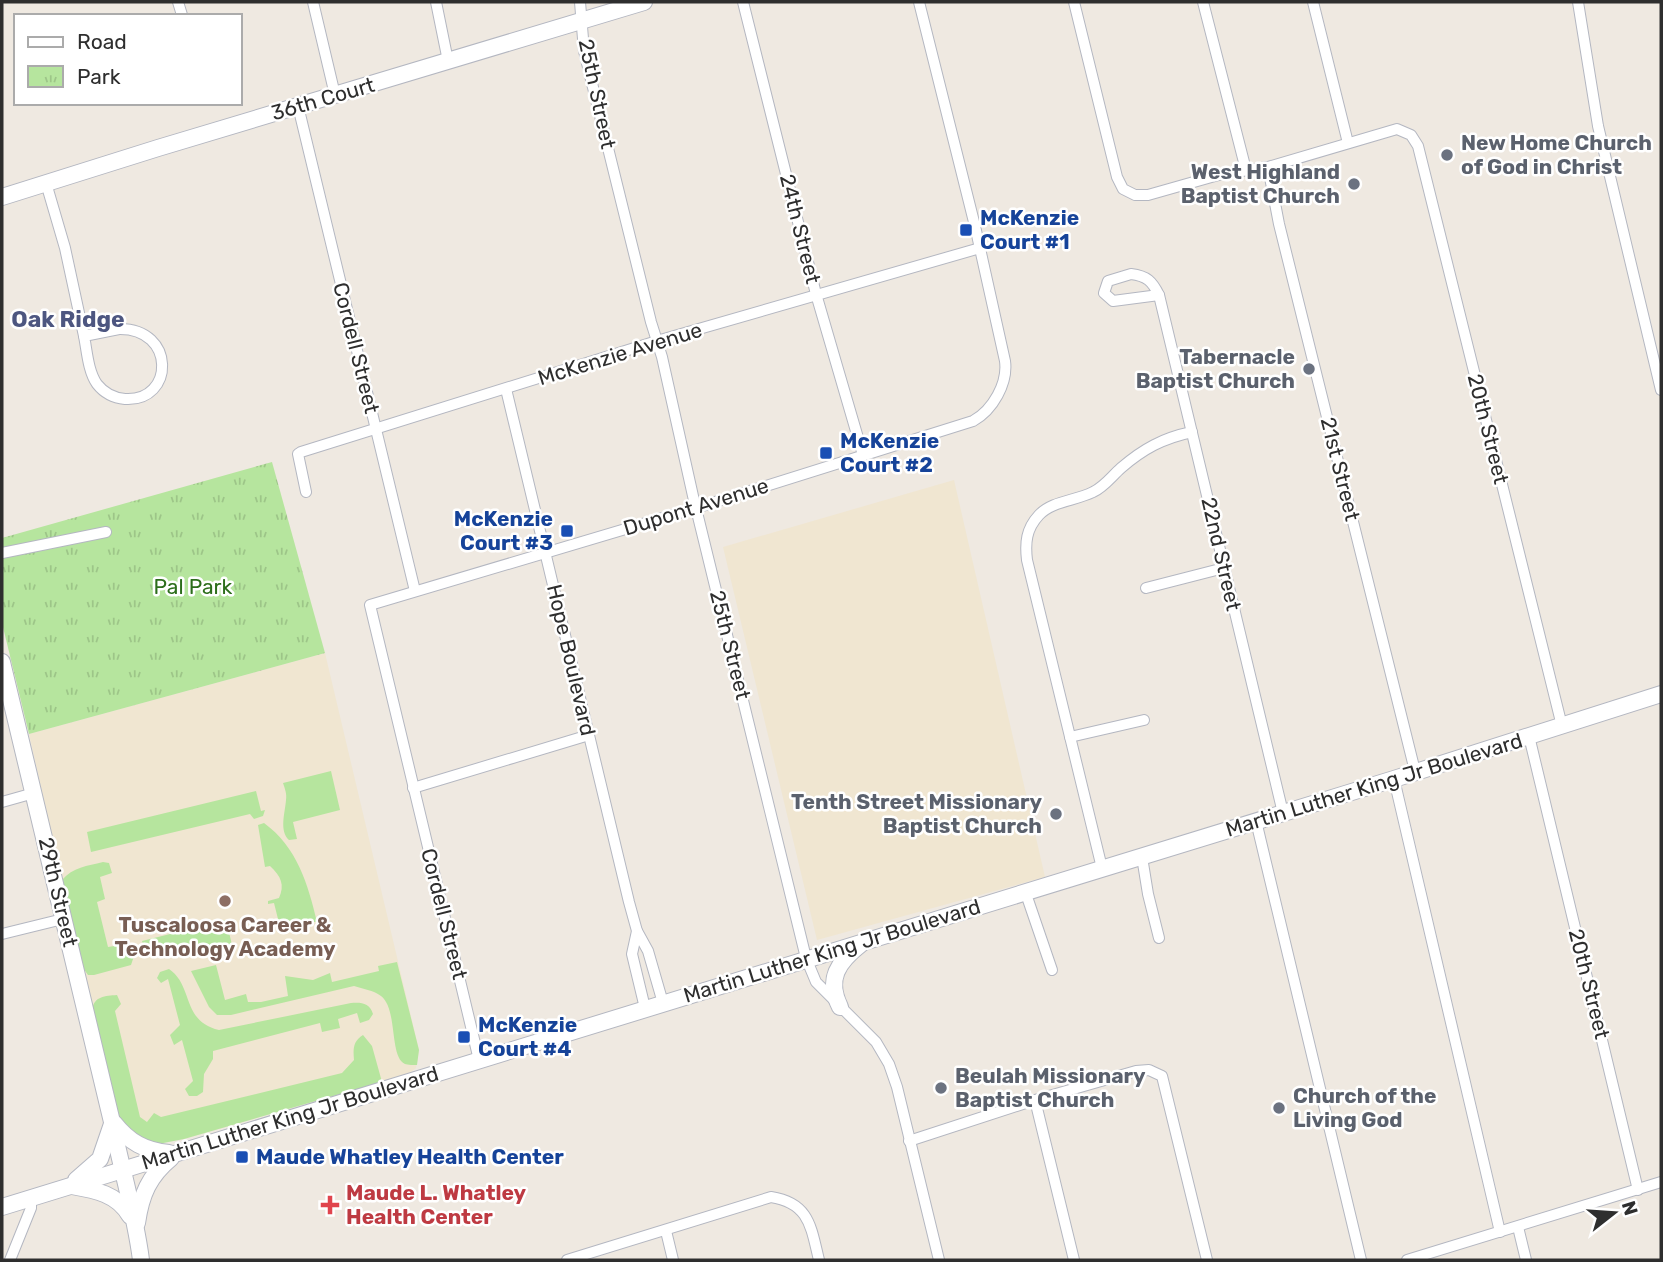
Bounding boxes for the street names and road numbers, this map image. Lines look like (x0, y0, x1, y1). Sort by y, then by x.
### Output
street label: 25th Street (574, 37, 621, 151)
street label: 36th Court (268, 72, 377, 125)
street label: 24th Street (775, 172, 826, 286)
street label: Cordell Street (328, 280, 385, 416)
street label: McKenzie Avenue (535, 317, 705, 390)
street label: 20th Street (1463, 371, 1514, 486)
street label: 21st Street (1316, 414, 1365, 523)
street label: Dupont Avenue (620, 473, 772, 540)
street label: 22nd Street (1196, 495, 1247, 613)
street label: Hope Boulevard (542, 582, 601, 738)
street label: 25th Street (705, 588, 756, 702)
street label: Martin Luther King Jr Boulevard (1222, 727, 1525, 842)
street label: 29th Street (34, 835, 83, 949)
street label: Cordell Street (416, 846, 473, 982)
street label: Martin Luther King Jr Boulevard (680, 893, 983, 1008)
street label: 20th Street (1564, 926, 1615, 1041)
street label: Martin Luther King Jr Boulevard (138, 1060, 441, 1175)

